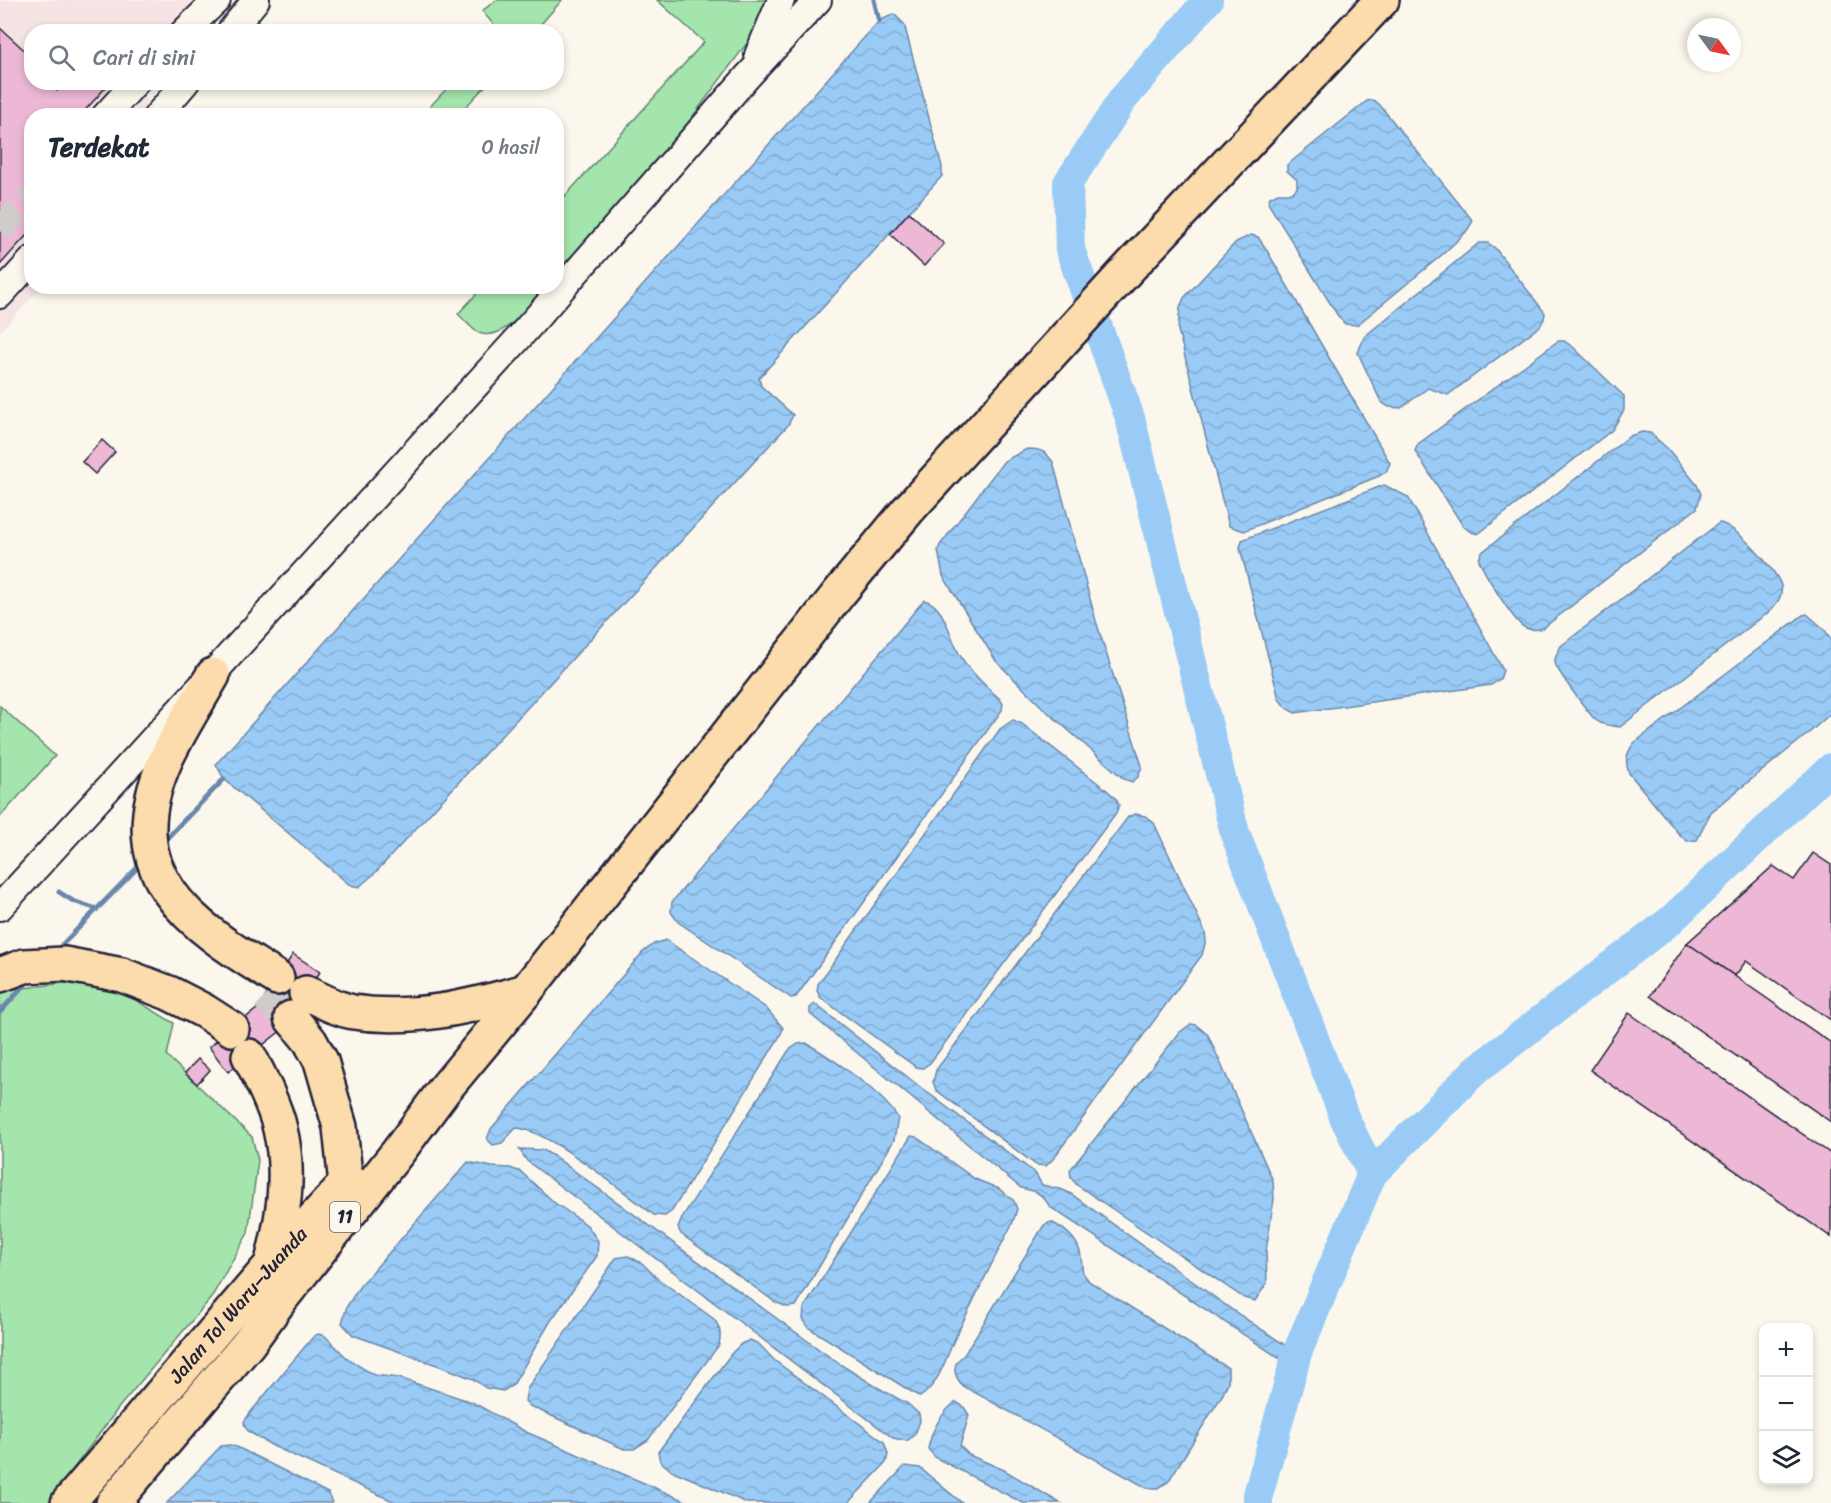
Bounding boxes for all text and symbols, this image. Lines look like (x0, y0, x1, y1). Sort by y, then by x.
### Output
north arrow (1687, 18, 1741, 72)
search box (24, 24, 564, 90)
text: Cari di sini (93, 38, 195, 77)
icon: search (45, 41, 78, 74)
text: Terdekat (48, 124, 149, 170)
text: 0 hasil (481, 130, 540, 165)
road number: 11 (330, 1202, 360, 1232)
street label: Jalan Tol Waru–Juanda (159, 1218, 317, 1392)
map controls (1759, 1323, 1813, 1485)
button: + (1759, 1323, 1813, 1377)
button: − (1759, 1377, 1813, 1431)
button: layers (1759, 1431, 1813, 1485)

